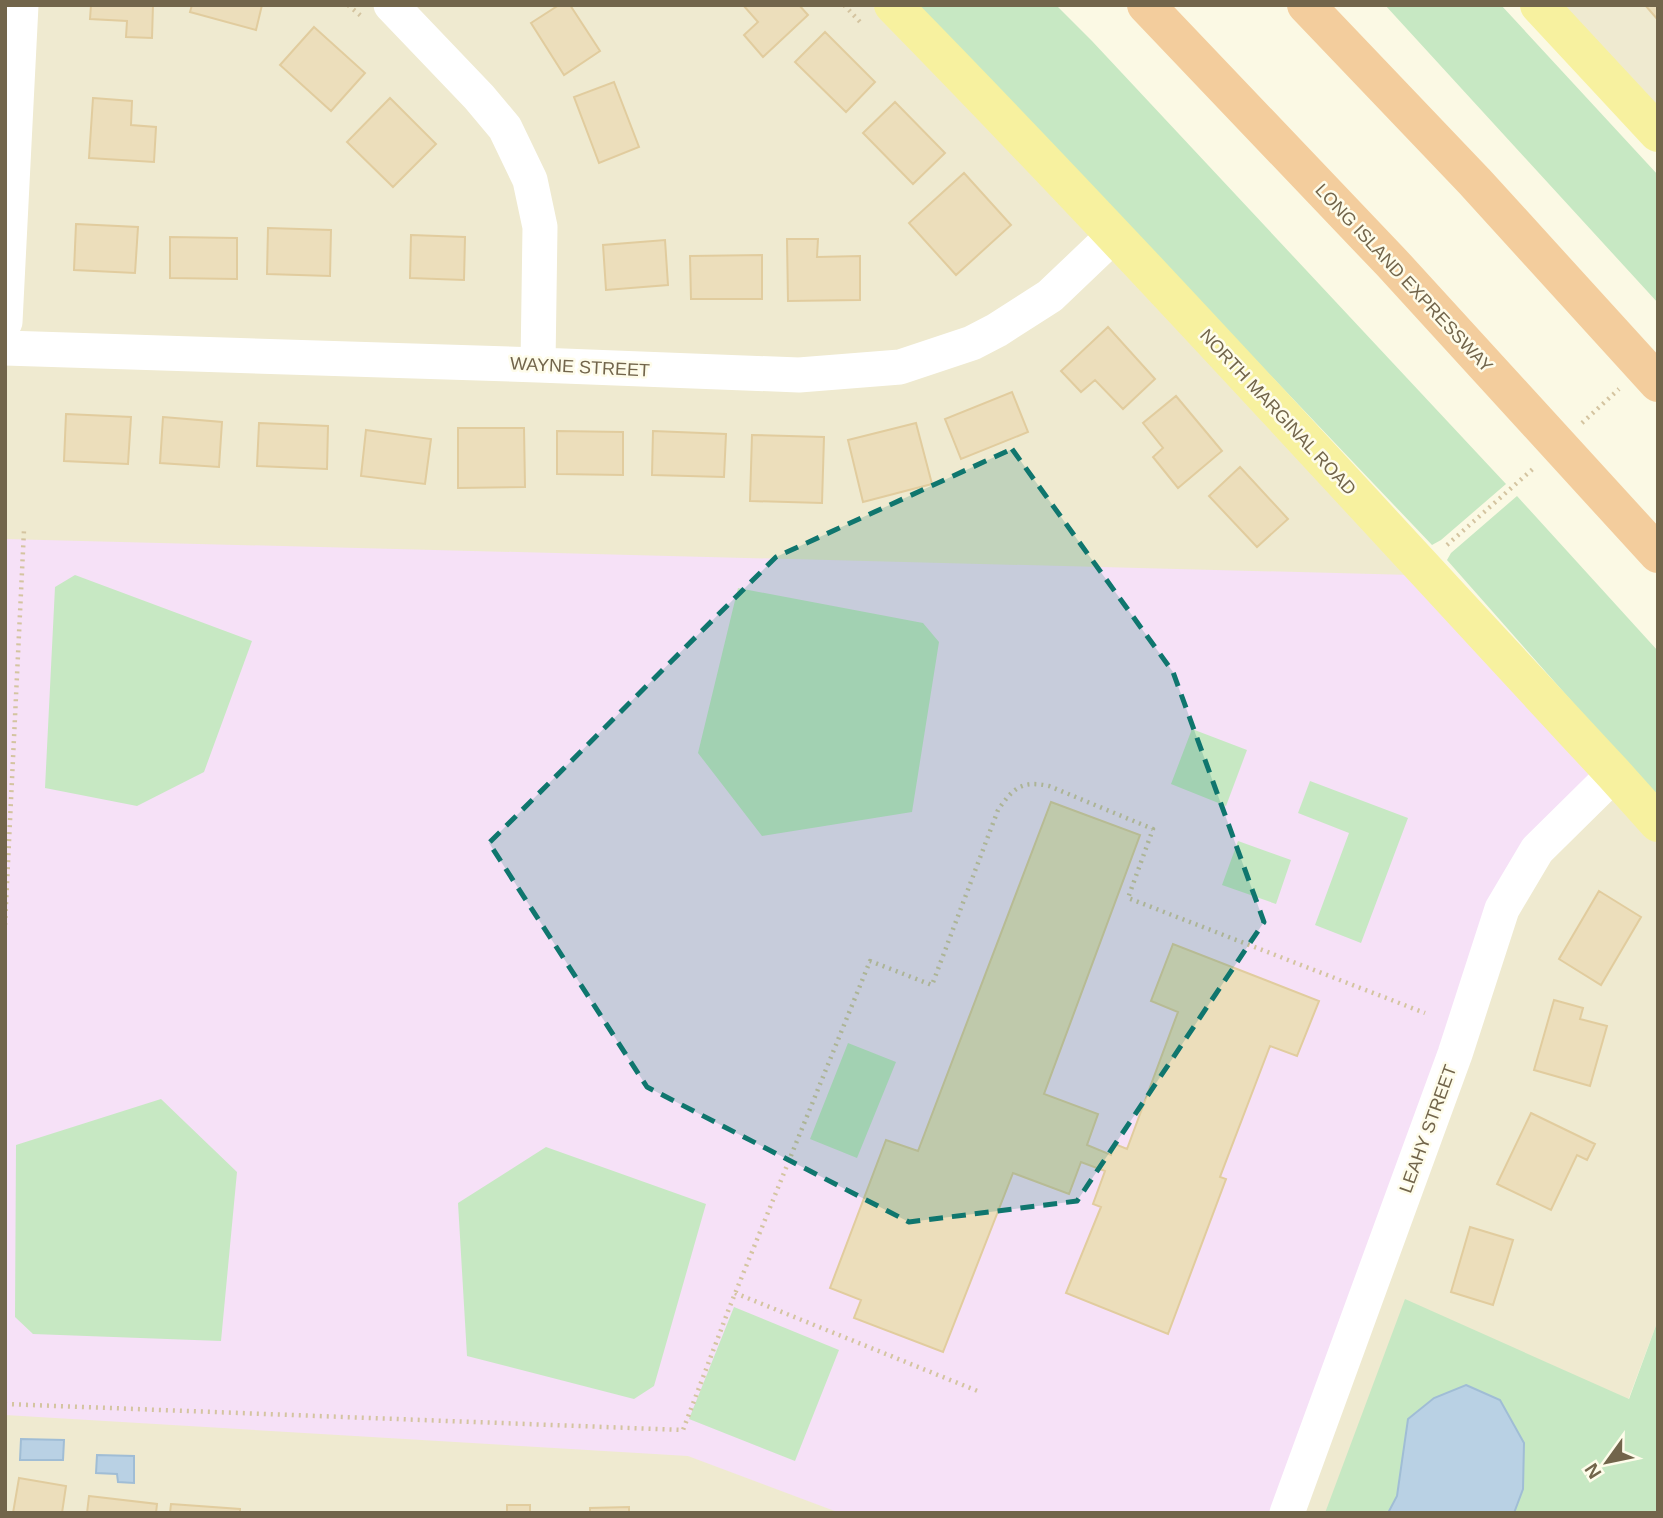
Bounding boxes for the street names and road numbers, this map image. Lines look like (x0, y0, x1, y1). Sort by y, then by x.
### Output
street label: LONG ISLAND EXPRESSWAY (1311, 180, 1497, 376)
street label: NORTH MARGINAL ROAD (1196, 325, 1360, 499)
street label: WAYNE STREET (510, 353, 650, 381)
street label: LEAHY STREET (1396, 1062, 1460, 1196)

